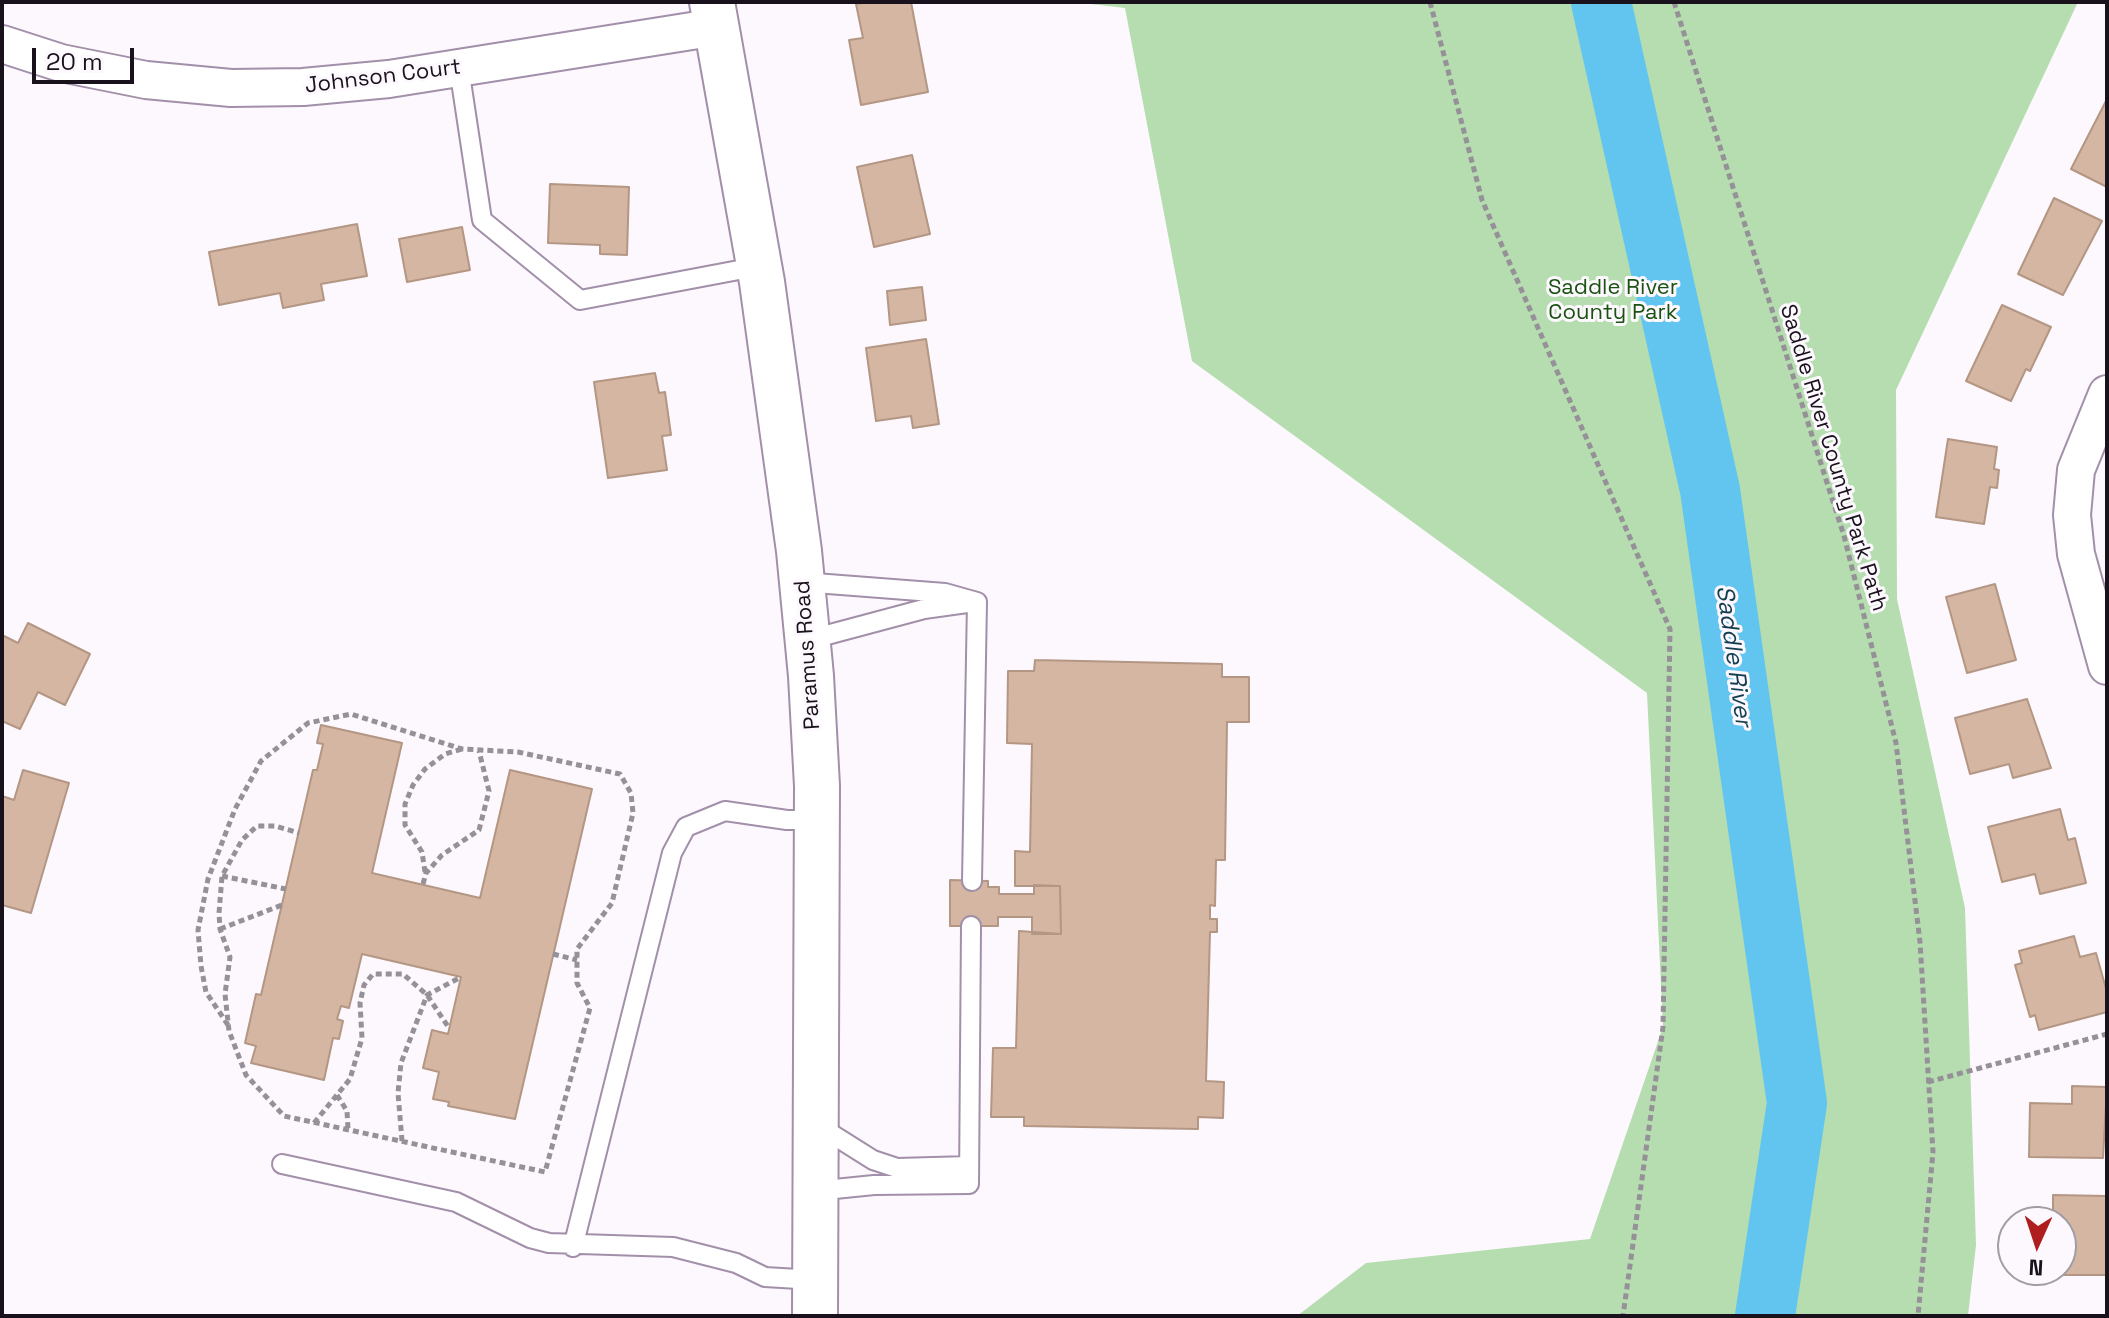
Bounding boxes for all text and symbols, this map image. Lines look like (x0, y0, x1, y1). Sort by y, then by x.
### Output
scale bar (36, 32, 138, 82)
text: 20 m (46, 46, 103, 77)
street label: Johnson Court (303, 54, 463, 100)
park label: Saddle River County Park (1548, 275, 1678, 326)
street label: Saddle River County Park Path (1774, 301, 1892, 615)
street label: Paramus Road (790, 579, 826, 731)
water label: Saddle River (1709, 584, 1757, 728)
north arrow (1997, 1206, 2077, 1286)
text: N (2028, 1254, 2044, 1282)

